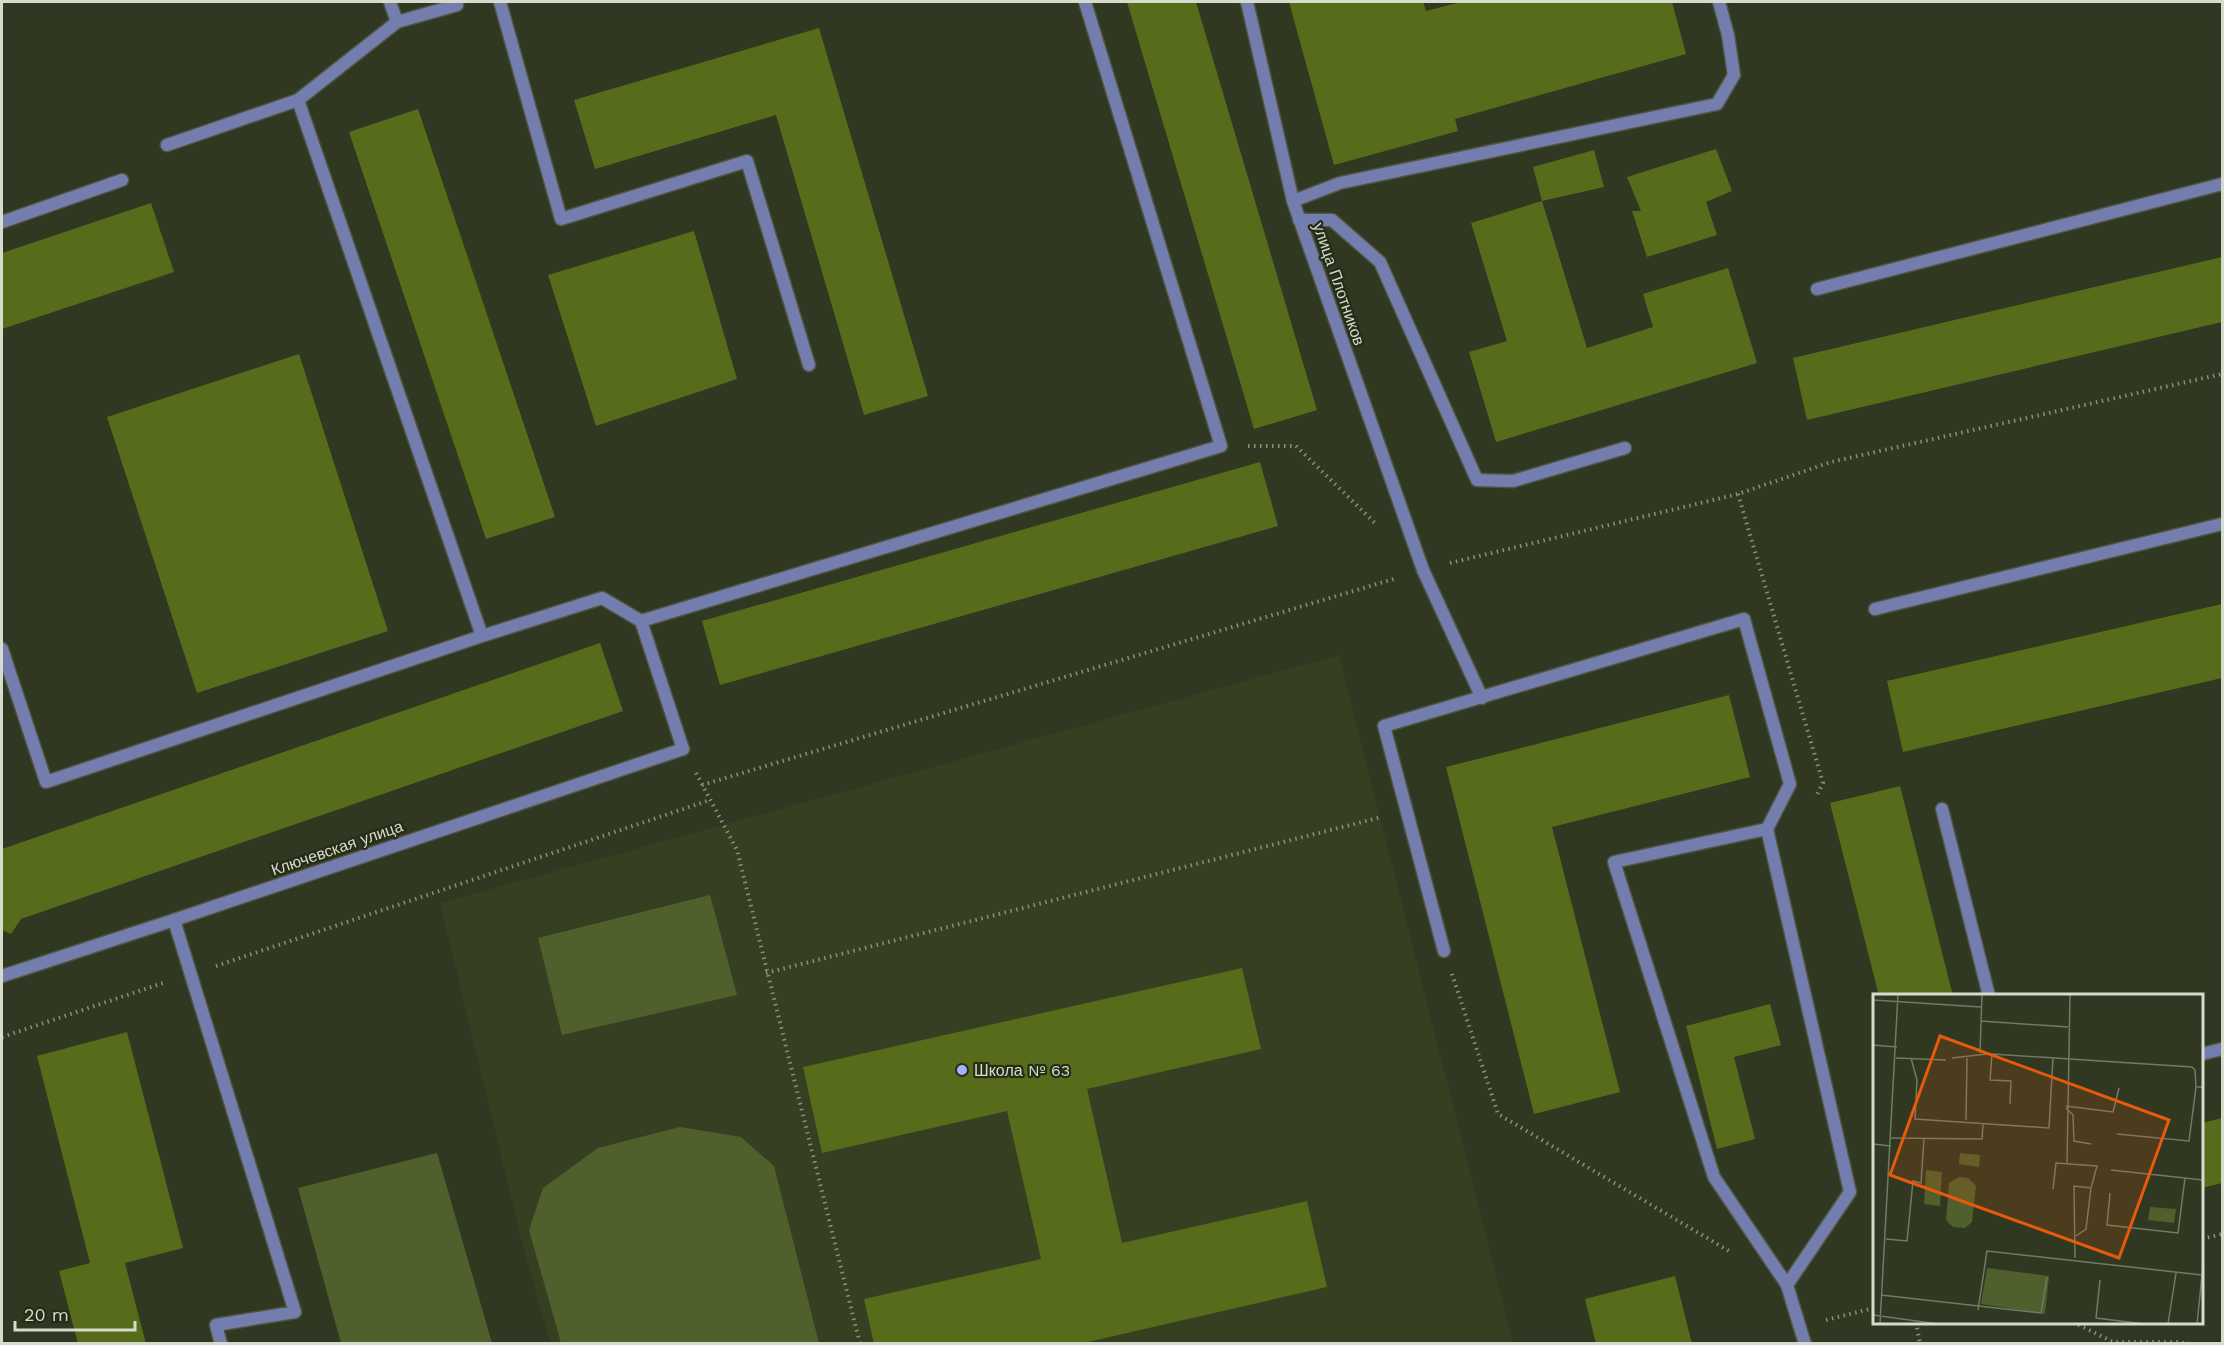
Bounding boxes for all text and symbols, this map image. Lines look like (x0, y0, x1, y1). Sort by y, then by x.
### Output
street label: улица Плотников (1309, 220, 1369, 348)
street label: Ключевская улица (269, 816, 406, 879)
inset map (1873, 994, 2203, 1324)
place label: Школа № 63 (974, 1061, 1070, 1080)
marker: Школа № 63 (955, 1063, 969, 1077)
scale bar (15, 1294, 135, 1332)
text: 20 m (24, 1304, 69, 1325)

